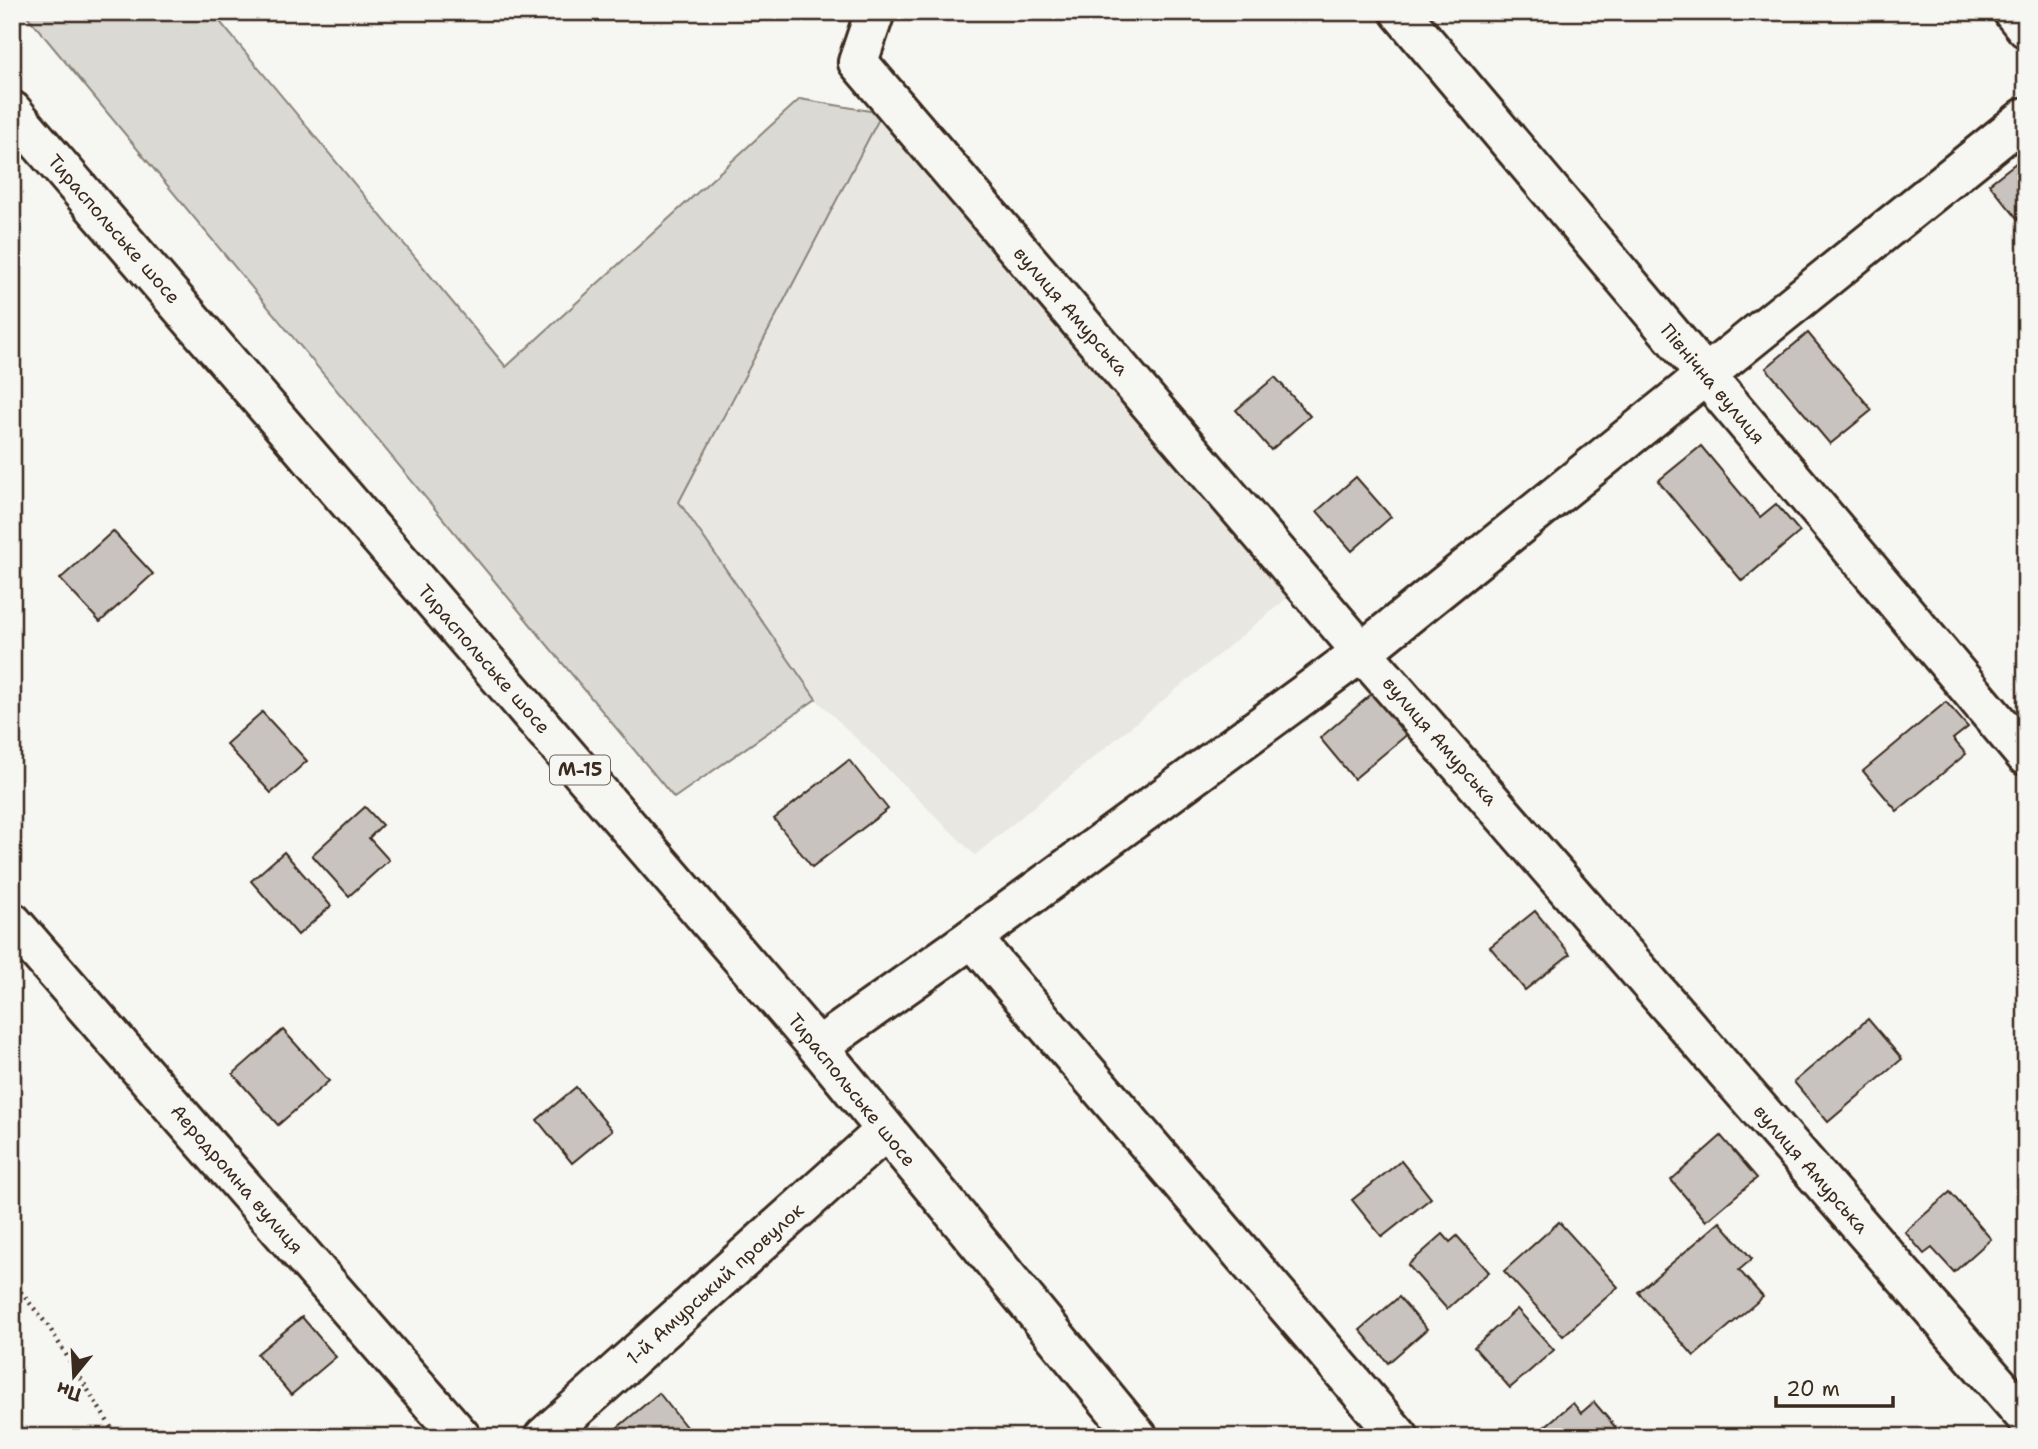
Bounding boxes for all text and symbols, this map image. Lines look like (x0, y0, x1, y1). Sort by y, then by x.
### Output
street label: Тираспольське шосе (42, 149, 186, 309)
street label: вулиця Амурська (1008, 241, 1134, 381)
street label: Північна вулиця (1655, 319, 1771, 449)
street label: Тираспольське шосе (412, 579, 556, 739)
street label: вулиця Амурська (1377, 671, 1503, 811)
road number: М-15 (550, 756, 610, 784)
street label: Тираспольське шосе (782, 1008, 922, 1172)
street label: Аеродромна вулиця (165, 1099, 309, 1259)
street label: вулиця Амурська (1748, 1099, 1874, 1239)
street label: 1-й Амурський провулок (621, 1198, 809, 1370)
north arrow (38, 1340, 108, 1410)
scale bar (1776, 1365, 1893, 1409)
text: 20 m (1786, 1375, 1840, 1403)
text: Пн (53, 1376, 85, 1407)

